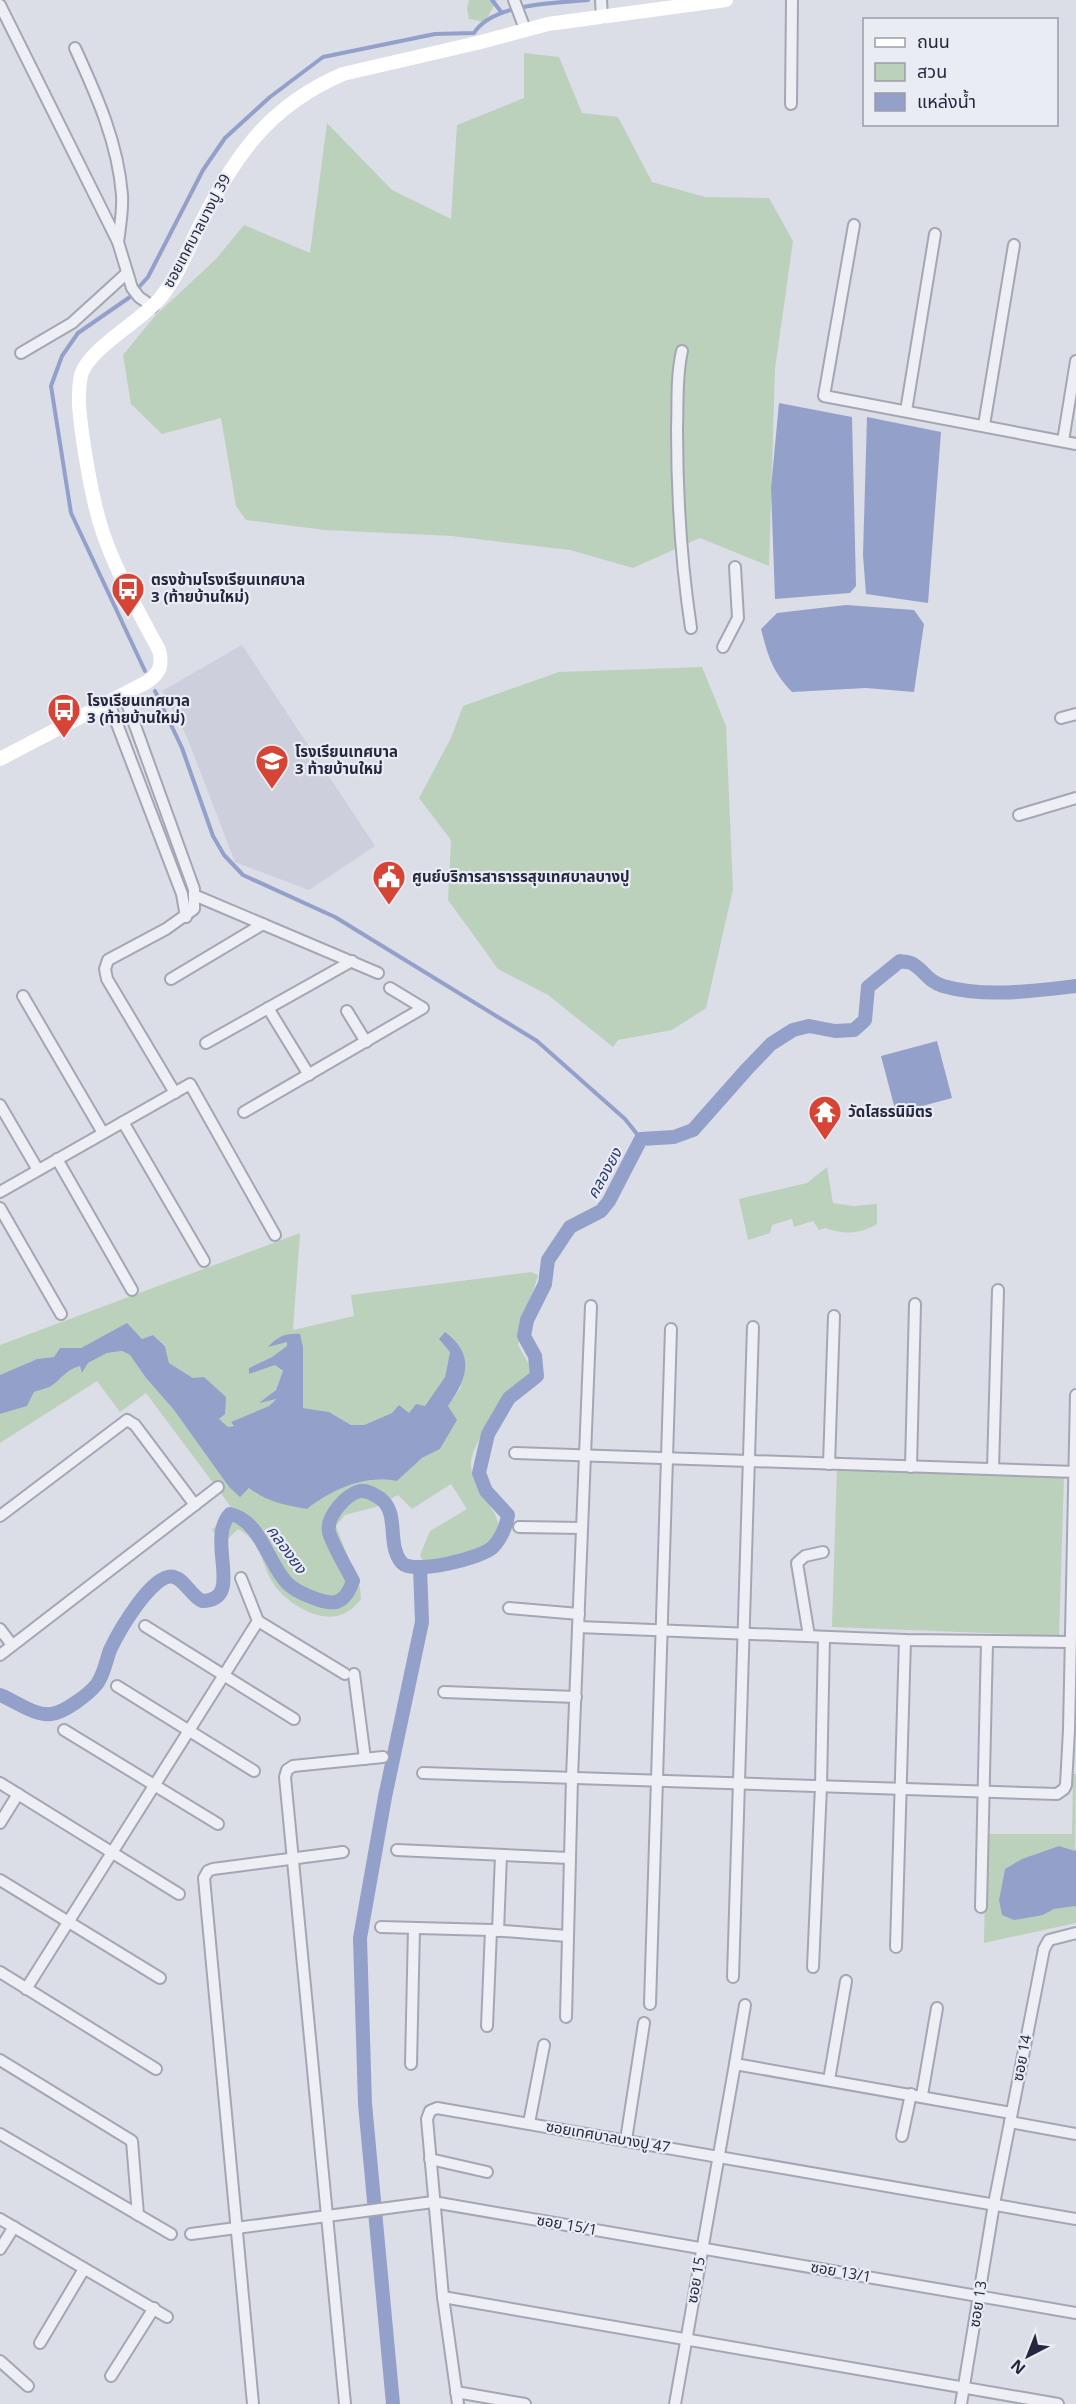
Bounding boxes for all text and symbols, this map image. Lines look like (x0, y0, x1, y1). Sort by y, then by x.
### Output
legend (863, 18, 1058, 126)
text: ถนน (917, 29, 950, 53)
text: สวน (917, 59, 947, 83)
text: แหล่งน้ำ (917, 89, 976, 113)
street label: ซอยเทศบาลบางปู 39 (158, 170, 234, 291)
place label: ตรงข้ามโรงเรียนเทศบาล 3 (ท้ายบ้านใหม่) (151, 569, 305, 606)
bus stop icon: ตรงข้ามโรงเรียนเทศบาล 3 (ท้ายบ้านใหม่) (110, 571, 146, 618)
place label: โรงเรียนเทศบาล 3 (ท้ายบ้านใหม่) (87, 690, 190, 727)
bus stop icon: โรงเรียนเทศบาล 3 (ท้ายบ้านใหม่) (46, 692, 82, 739)
place label: โรงเรียนเทศบาล 3 ท้ายบ้านใหม่ (295, 741, 398, 778)
school or university icon: โรงเรียนเทศบาล 3 ท้ายบ้านใหม่ (254, 743, 290, 790)
public building icon: ศูนย์บริการสาธารรสุขเทศบาลบางปู (371, 859, 407, 906)
place label: ศูนย์บริการสาธารรสุขเทศบาลบางปู (412, 866, 630, 887)
temple icon: วัดโสธรนิมิตร (807, 1094, 843, 1141)
place label: วัดโสธรนิมิตร (848, 1101, 933, 1121)
water label: คลองยง (581, 1142, 628, 1202)
water label: คลองยง (262, 1520, 313, 1579)
street label: ซอย 14 (1007, 2032, 1035, 2083)
street label: ซอยเทศบาลบางปู 47 (544, 2115, 672, 2157)
street label: ซอย 15/1 (535, 2209, 599, 2239)
street label: ซอย 15 (681, 2255, 709, 2305)
street label: ซอย 13/1 (809, 2256, 873, 2286)
street label: ซอย 13 (963, 2279, 991, 2329)
north arrow (998, 2326, 1058, 2386)
text: N (1006, 2355, 1030, 2380)

